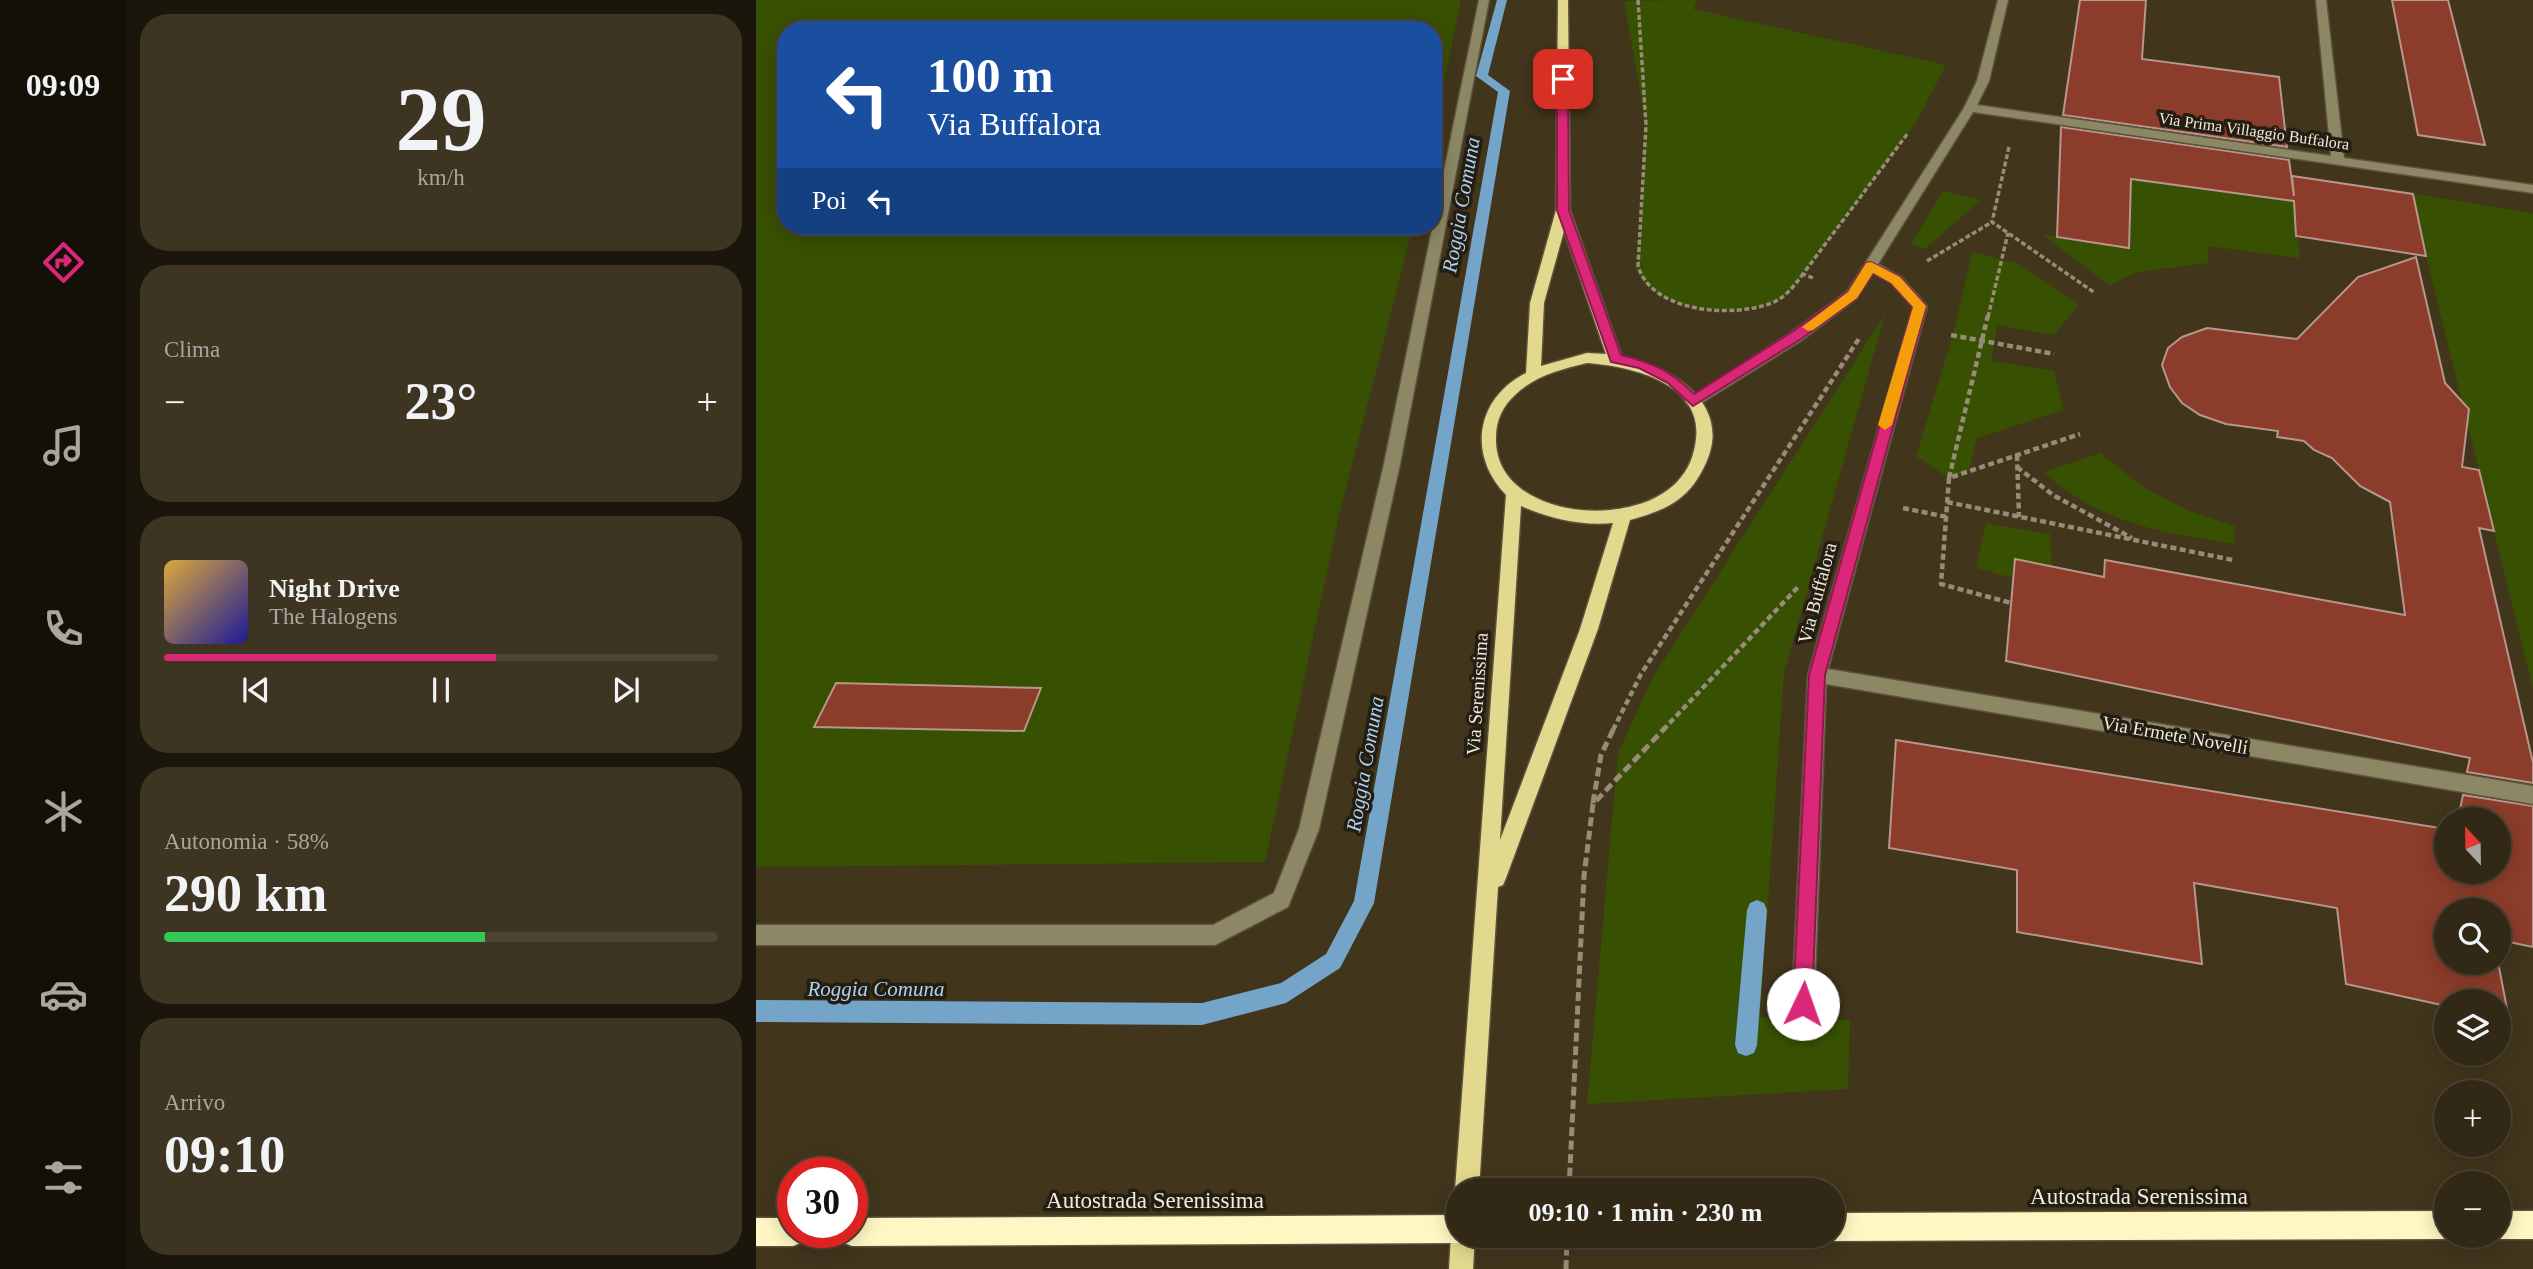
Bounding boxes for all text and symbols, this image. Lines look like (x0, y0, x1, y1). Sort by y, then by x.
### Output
text: 100 m (927, 48, 1054, 103)
icon: left (812, 49, 903, 140)
pin (1533, 49, 1593, 109)
icon: arrive (1544, 60, 1582, 98)
text: 09:09 (26, 67, 100, 103)
text: 29 (396, 69, 487, 170)
text: Via Buffalora (927, 106, 1101, 142)
street label: Via Prima Villaggio Buffalora (2157, 109, 2351, 154)
water label: Roggia Comuna (1437, 135, 1485, 276)
text: km/h (417, 165, 465, 190)
icon: left (861, 182, 899, 220)
text: Poi (812, 186, 847, 215)
icon: directions (39, 238, 88, 287)
text: Clima (164, 337, 220, 362)
text: 23° (405, 373, 477, 430)
text: − (164, 381, 185, 423)
text: + (697, 381, 718, 423)
icon: music (39, 421, 88, 470)
street label: Via Buffalora (1793, 540, 1841, 646)
text: Night Drive (269, 574, 400, 603)
icon: phone (39, 604, 88, 653)
text: The Halogens (269, 604, 397, 629)
street label: Via Serenissima (1462, 631, 1492, 756)
icon: previous (237, 671, 275, 709)
icon: pause (422, 671, 460, 709)
icon: next (607, 671, 645, 709)
water label: Roggia Comuna (1341, 694, 1389, 835)
street label: Via Ermete Novelli (2100, 712, 2250, 758)
icon: climate (39, 787, 88, 836)
north arrow (2434, 807, 2511, 884)
map controls (2434, 807, 2511, 1248)
text: Autonomia · 58% (164, 829, 329, 854)
text: 290 km (164, 865, 327, 922)
button: search (2434, 898, 2511, 975)
position arrow (1766, 967, 1840, 1041)
icon: car (39, 970, 88, 1019)
water label: Roggia Comuna (806, 977, 945, 1001)
button: layers (2434, 989, 2511, 1066)
button: + (2434, 1080, 2511, 1157)
text: Arrivo (164, 1090, 225, 1115)
text: 09:10 (164, 1126, 285, 1183)
icon: filters (39, 1153, 88, 1202)
speed limit sign: 30 (777, 1157, 868, 1248)
button: − (2434, 1171, 2511, 1248)
street label: Autostrada Serenissima (2030, 1184, 2248, 1209)
street label: Autostrada Serenissima (1046, 1188, 1264, 1213)
text: 09:10 · 1 min · 230 m (1529, 1198, 1763, 1227)

